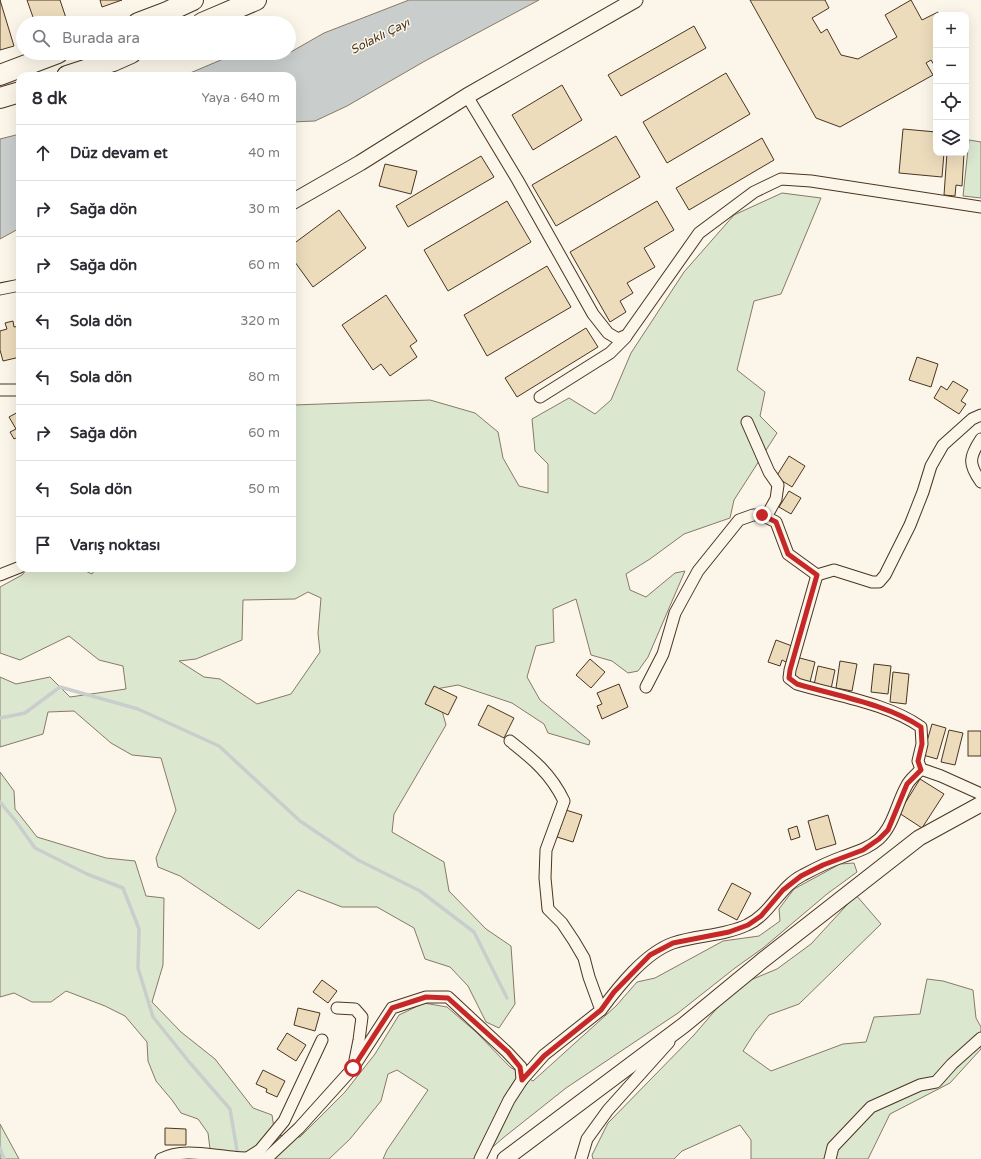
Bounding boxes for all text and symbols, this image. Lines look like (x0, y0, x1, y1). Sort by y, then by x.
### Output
map controls (933, 12, 969, 156)
button: + (933, 12, 969, 48)
water label: Solaklı Çayı (348, 15, 413, 57)
search box (16, 16, 296, 60)
icon: search (30, 27, 52, 49)
text: Burada ara (62, 29, 140, 47)
button: − (933, 48, 969, 84)
button: locate (933, 84, 969, 120)
text: 8 dk (32, 88, 67, 109)
text: Yaya · 640 m (201, 90, 280, 106)
button: layers (933, 120, 969, 156)
icon: ahead (32, 142, 54, 164)
text: Düz devam et (70, 144, 168, 162)
text: 40 m (248, 145, 280, 161)
icon: right (32, 198, 54, 220)
text: Sağa dön (70, 200, 137, 218)
text: 30 m (248, 201, 280, 217)
icon: right (32, 254, 54, 276)
text: Sağa dön (70, 256, 137, 274)
text: 60 m (248, 257, 280, 273)
icon: left (32, 310, 54, 332)
text: Sola dön (70, 312, 132, 330)
text: 320 m (240, 313, 280, 329)
icon: left (32, 366, 54, 388)
text: Sola dön (70, 368, 132, 386)
text: 80 m (248, 369, 280, 385)
icon: right (32, 422, 54, 444)
text: Sağa dön (70, 424, 137, 442)
text: 60 m (248, 425, 280, 441)
icon: left (32, 478, 54, 500)
text: Sola dön (70, 480, 132, 498)
text: 50 m (248, 481, 280, 497)
route end (753, 506, 771, 524)
icon: arrive (32, 534, 54, 556)
text: Varış noktası (70, 536, 160, 554)
route start (344, 1059, 362, 1077)

